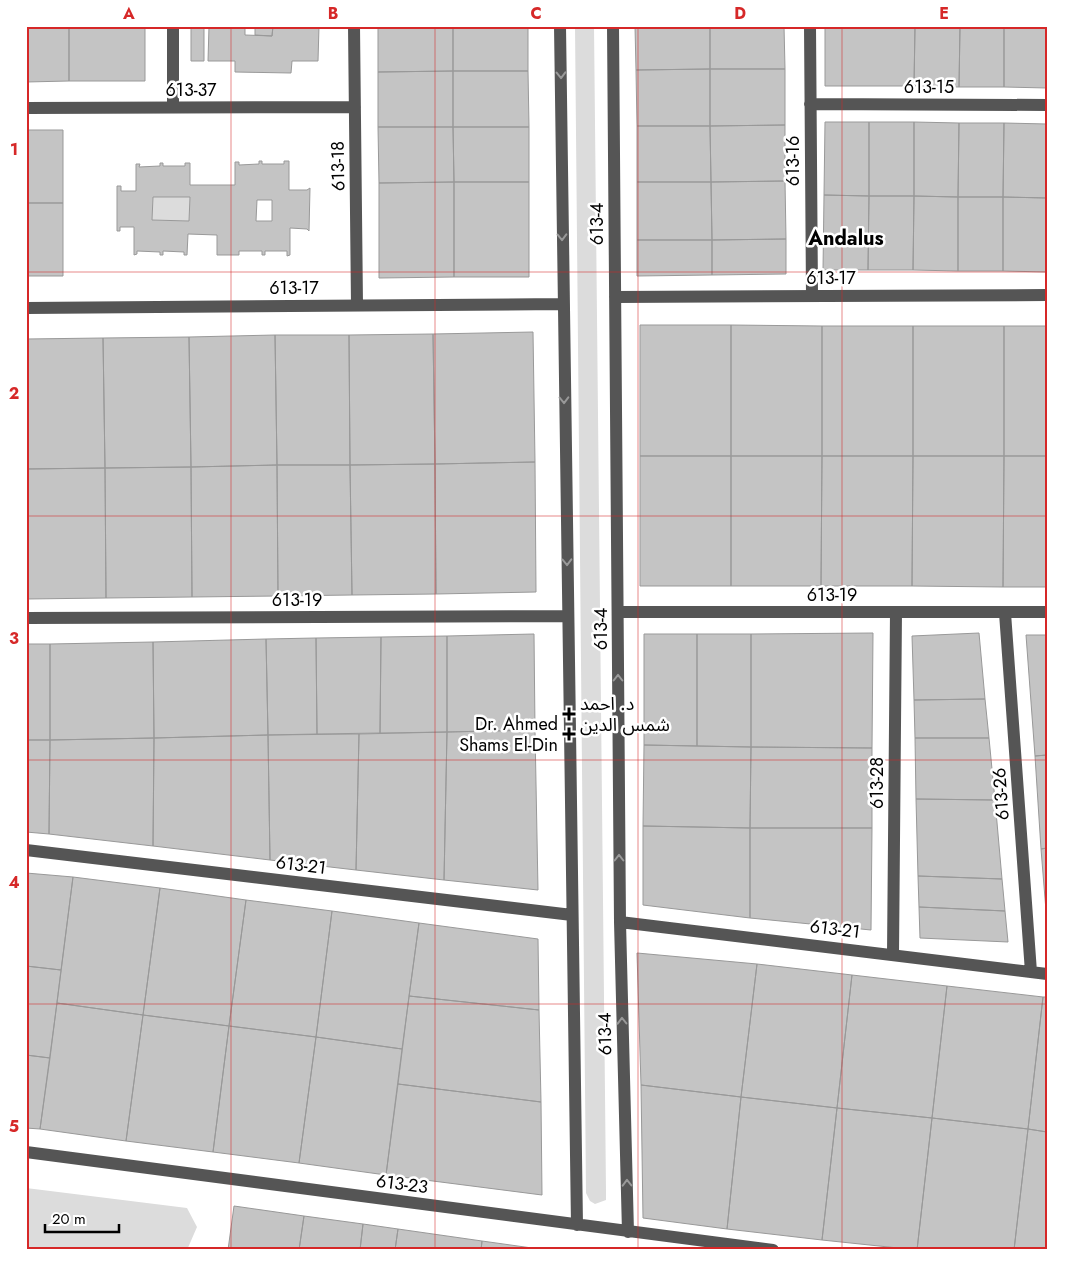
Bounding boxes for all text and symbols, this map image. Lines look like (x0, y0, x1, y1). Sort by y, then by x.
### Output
text: A (122, 2, 135, 25)
text: B (328, 2, 338, 25)
text: C (530, 2, 542, 25)
text: D (734, 2, 746, 25)
text: E (939, 2, 949, 25)
one-way arrow (556, 72, 566, 79)
street label: 613-15 (904, 74, 954, 100)
street label: 613-37 (165, 77, 217, 103)
street label: 613-16 (780, 136, 806, 186)
text: 1 (10, 138, 18, 161)
street label: 613-18 (325, 141, 351, 191)
street label: 613-4 (584, 203, 610, 245)
district label: Andalus (807, 224, 884, 253)
one-way arrow (557, 234, 567, 242)
street label: 613-17 (806, 265, 856, 291)
street label: 613-17 (269, 275, 319, 301)
text: 2 (9, 382, 19, 405)
one-way arrow (559, 396, 569, 404)
one-way arrow (562, 559, 572, 567)
street label: 613-19 (807, 582, 857, 608)
street label: 613-19 (272, 587, 322, 613)
street label: 613-4 (588, 608, 614, 650)
text: 3 (9, 627, 19, 650)
one-way arrow (613, 674, 623, 682)
place label: د. احمد شمس الدين (580, 691, 670, 738)
marker: د. احمد شمس الدين (562, 707, 576, 721)
place label: Dr. Ahmed Shams El-Din (459, 711, 558, 758)
marker: Dr. Ahmed Shams El-Din (562, 727, 576, 741)
street label: 613-28 (864, 757, 890, 809)
street label: 613-26 (986, 767, 1016, 821)
street label: 613-21 (274, 849, 328, 881)
one-way arrow (614, 854, 624, 862)
text: 4 (8, 871, 20, 894)
street label: 613-21 (808, 913, 862, 945)
street label: 613-4 (592, 1012, 618, 1056)
one-way arrow (617, 1016, 628, 1024)
text: 5 (9, 1115, 19, 1138)
street label: 613-23 (375, 1168, 430, 1200)
one-way arrow (621, 1179, 632, 1187)
scale bar (45, 1201, 119, 1233)
text: 20 m (52, 1208, 86, 1230)

